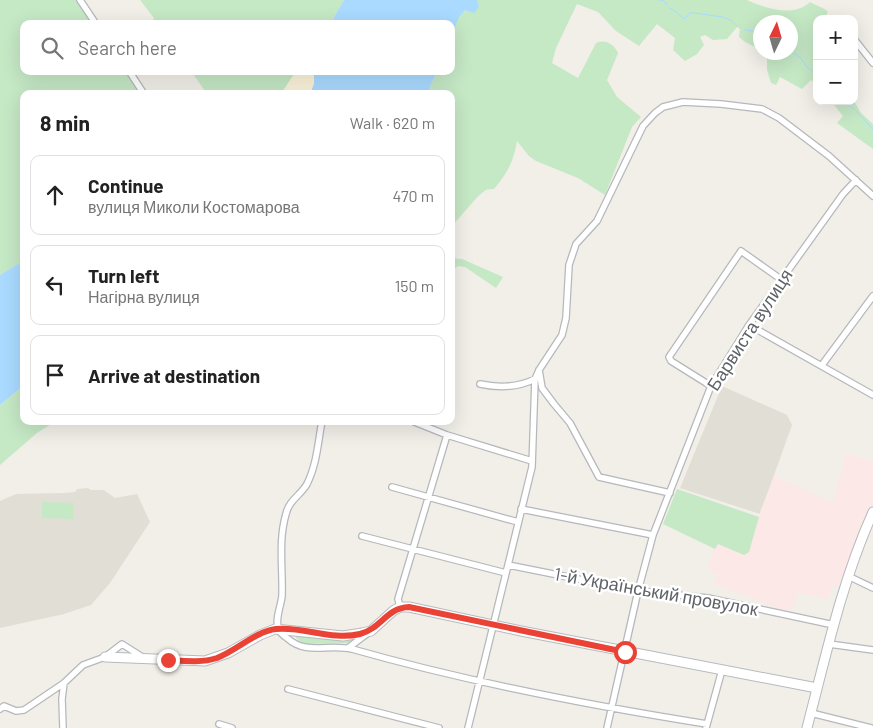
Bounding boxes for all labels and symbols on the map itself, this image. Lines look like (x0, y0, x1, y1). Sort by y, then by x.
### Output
north arrow (753, 15, 798, 60)
street label: Барвиста вулиця (702, 265, 797, 394)
street label: 1-й Український провулок (553, 562, 760, 620)
route start (614, 641, 637, 664)
route end (157, 649, 180, 672)

